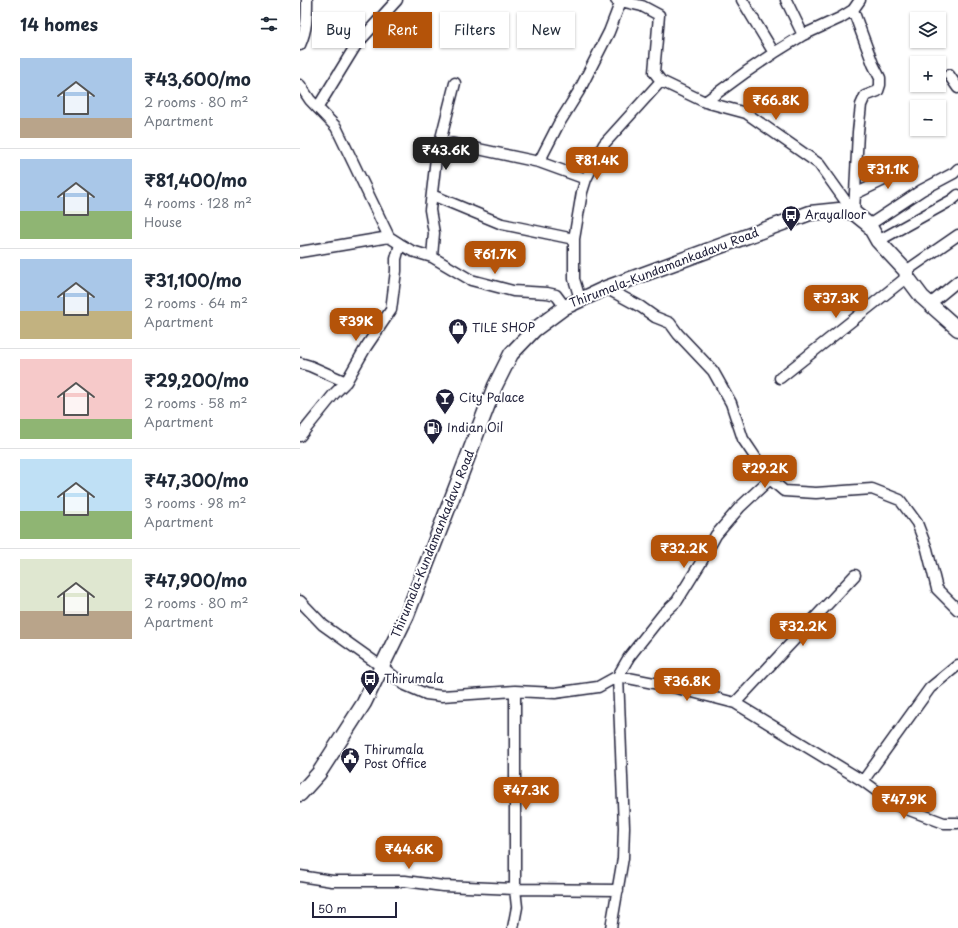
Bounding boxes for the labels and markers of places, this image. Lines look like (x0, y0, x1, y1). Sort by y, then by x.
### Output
pin: ₹66.8K (743, 87, 809, 121)
pin: ₹43.6K (413, 137, 479, 171)
pin: ₹81.4K (564, 147, 630, 181)
pin: ₹31.1K (855, 156, 921, 190)
bus stop icon: Arayalloor (780, 204, 802, 232)
place label: Arayalloor (805, 205, 867, 223)
pin: ₹61.7K (462, 241, 528, 275)
pin: ₹37.3K (803, 285, 869, 319)
pin: ₹39K (332, 308, 380, 342)
shop icon: TILE SHOP (447, 317, 469, 345)
place label: TILE SHOP (472, 318, 535, 336)
bar icon: City Palace (434, 387, 456, 415)
place label: City Palace (459, 388, 524, 406)
fuel station icon: Indian Oil (422, 417, 444, 445)
place label: Indian Oil (447, 418, 503, 436)
pin: ₹29.2K (732, 455, 798, 489)
pin: ₹32.2K (651, 535, 717, 569)
pin: ₹32.2K (770, 613, 836, 647)
bus stop icon: Thirumala (359, 668, 381, 696)
pin: ₹36.8K (654, 668, 720, 702)
place label: Thirumala (384, 669, 444, 687)
place label: Thirumala Post Office (364, 740, 427, 772)
public building icon: Thirumala Post Office (339, 746, 361, 774)
pin: ₹47.3K (493, 777, 559, 811)
pin: ₹47.9K (871, 786, 937, 820)
pin: ₹44.6K (376, 836, 442, 870)

